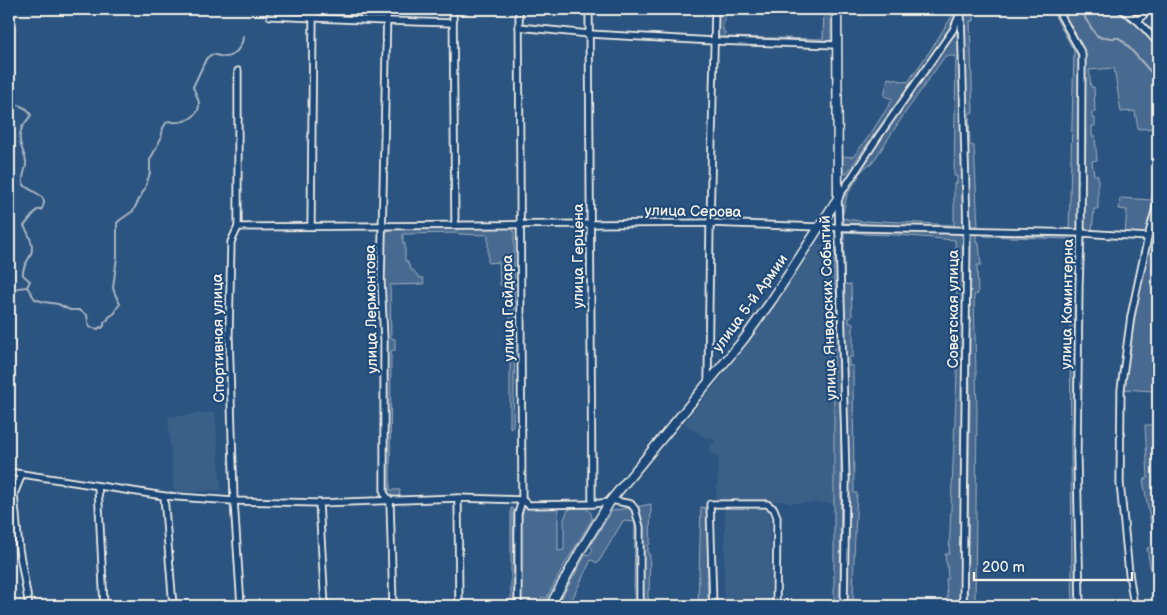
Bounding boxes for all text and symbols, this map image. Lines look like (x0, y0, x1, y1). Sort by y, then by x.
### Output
street label: улица Серова (644, 201, 742, 222)
street label: улица Герцена (569, 203, 588, 309)
street label: улица Январских Событий (816, 215, 841, 401)
street label: улица Коминтерна (1057, 238, 1078, 370)
street label: улица Лермонтова (361, 244, 382, 374)
street label: Советская улица (944, 250, 963, 368)
street label: улица 5-й Армии (708, 251, 792, 356)
street label: улица Гайдара (498, 254, 519, 361)
street label: Спортивная улица (208, 273, 229, 403)
scale bar (974, 550, 1132, 582)
text: 200 m (982, 558, 1025, 577)

